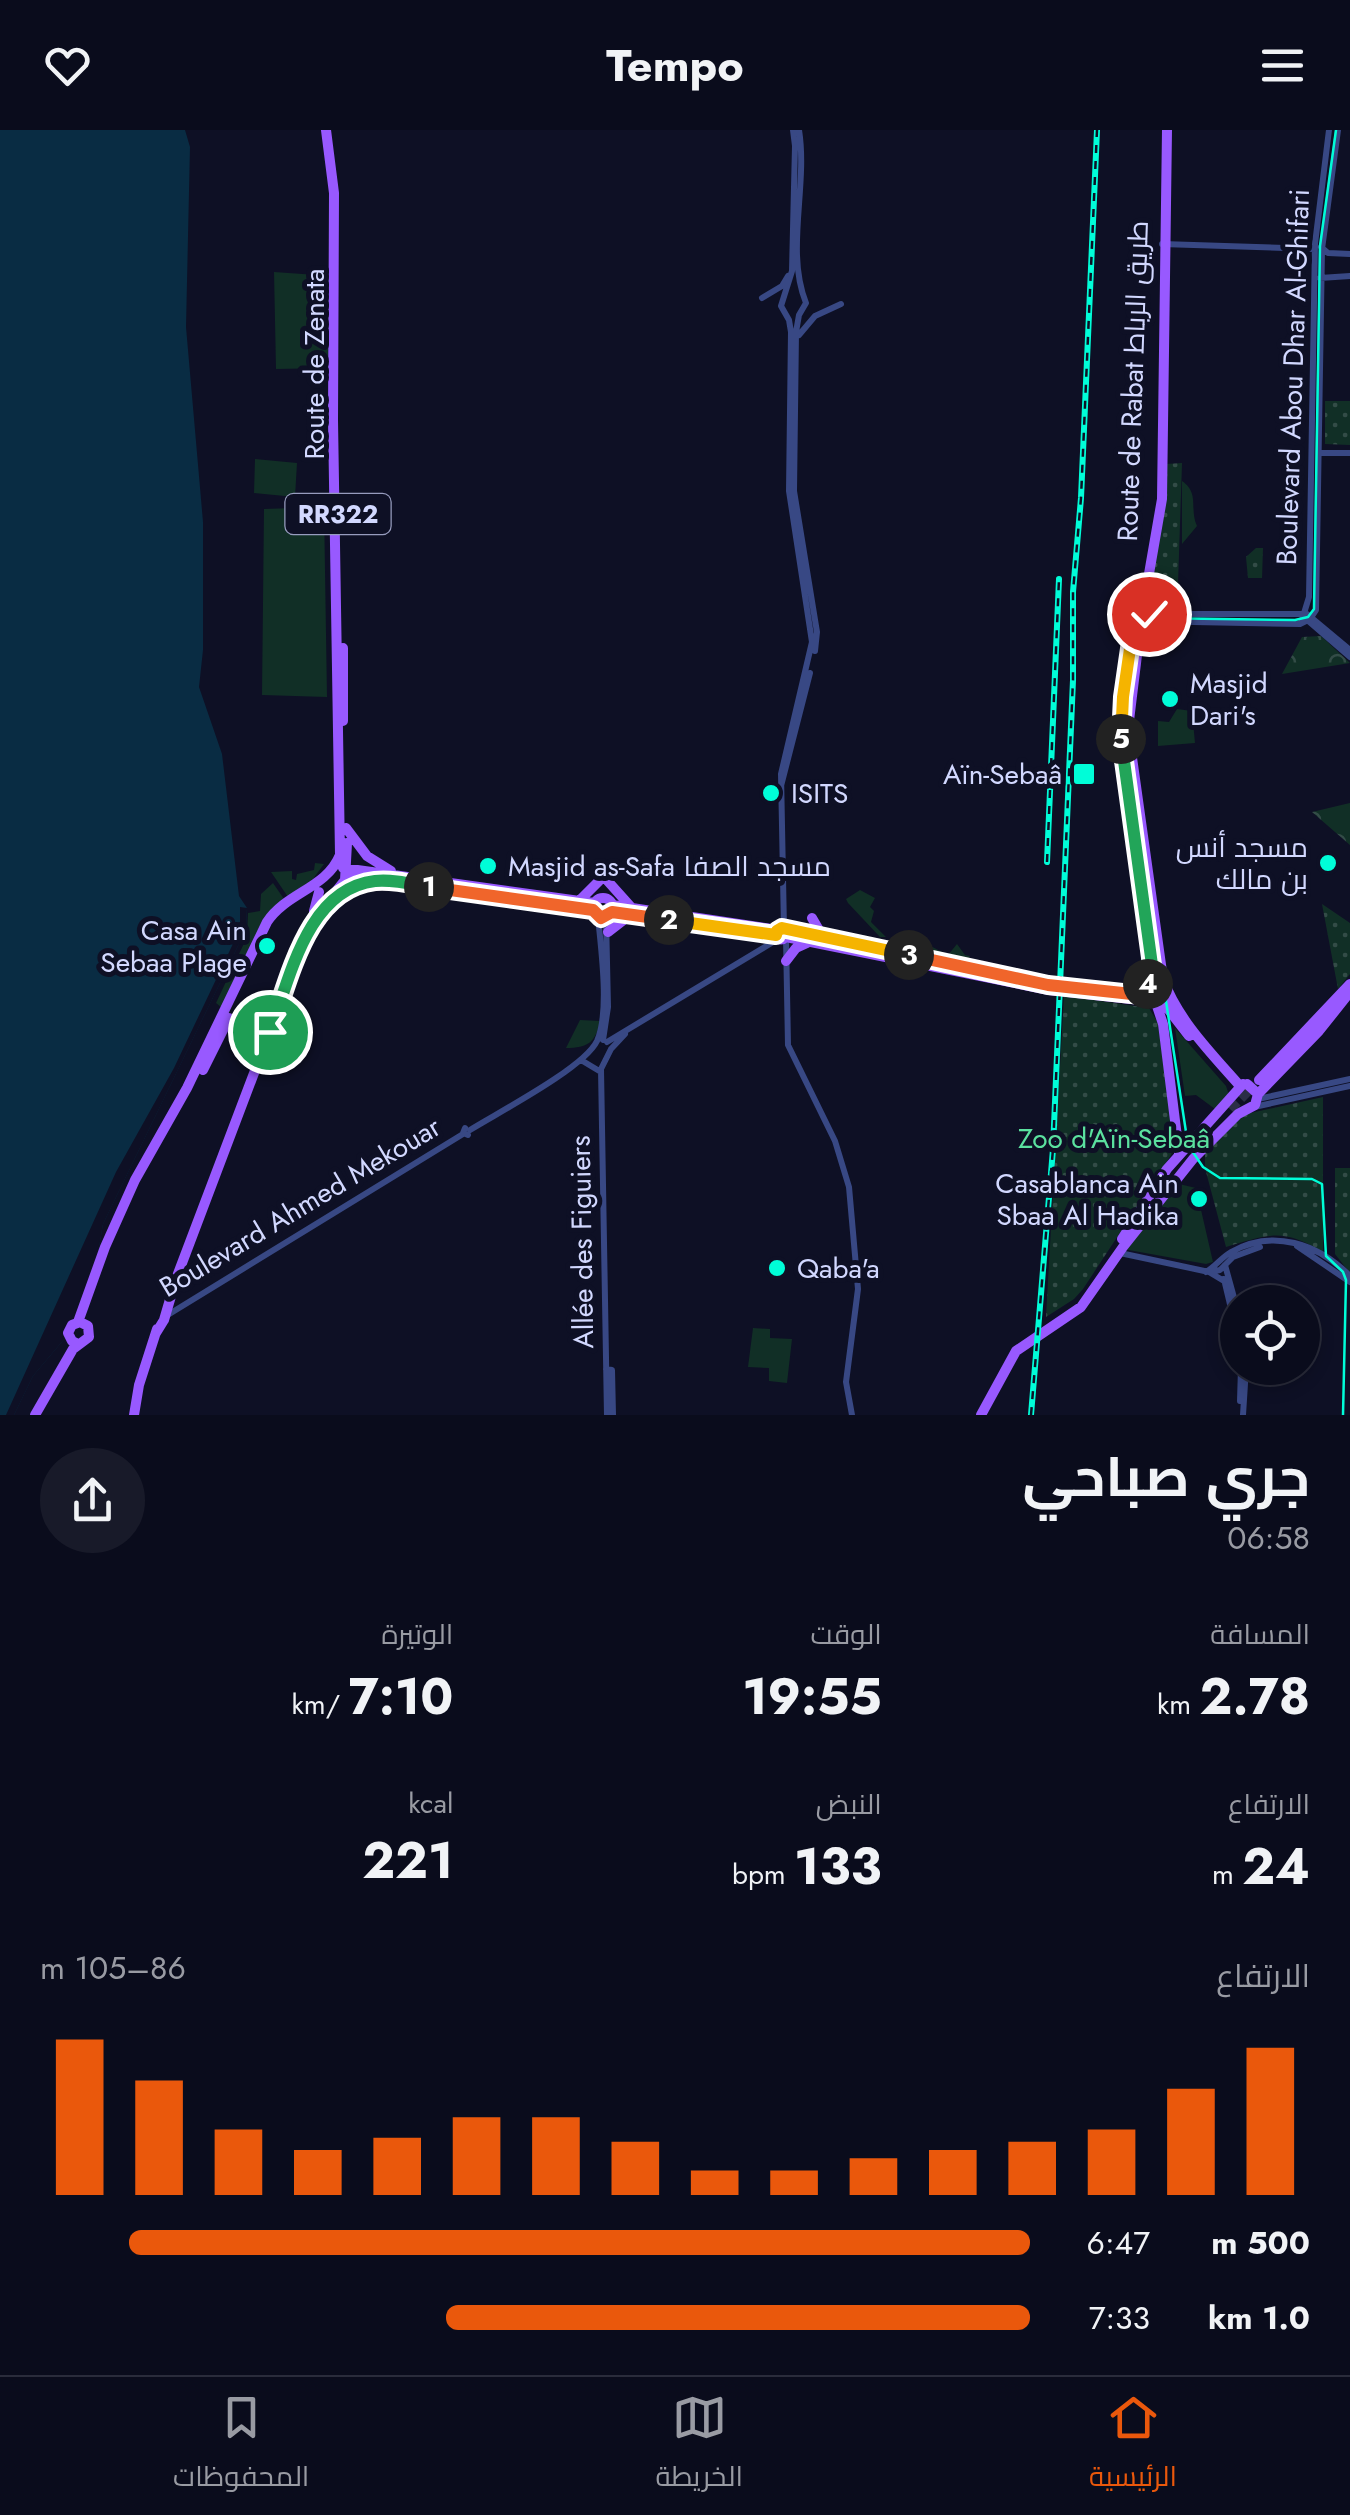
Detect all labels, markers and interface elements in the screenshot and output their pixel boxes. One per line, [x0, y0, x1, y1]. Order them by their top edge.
text: Tempo [606, 33, 744, 98]
icon: heart [40, 38, 95, 93]
icon: menu [1255, 38, 1310, 93]
street label: Boulevard Abou Dhar Al-Ghifari [1266, 188, 1320, 566]
street label: Route de Rabat طريق الرباط [1107, 220, 1159, 542]
street label: Route de Zenata [294, 268, 335, 460]
road number: RR322 [286, 494, 390, 534]
pin [1107, 572, 1192, 657]
icon: check [1122, 587, 1177, 642]
place label: Masjid Dari's [1190, 663, 1268, 736]
marker: Masjid Dari's [1159, 688, 1181, 710]
pin: 5 [1096, 714, 1146, 764]
text: 5 [1112, 718, 1130, 759]
place label: Aïn-Sebaâ [943, 754, 1062, 795]
marker: Aïn-Sebaâ [1071, 761, 1097, 787]
place label: ISITS [791, 773, 848, 814]
marker: ISITS [760, 782, 782, 804]
place label: مسجد أنس بن مالك [1176, 827, 1308, 900]
place label: Masjid as-Safa مسجد الصفا [508, 846, 831, 887]
marker: مسجد أنس بن مالك [1317, 852, 1339, 874]
marker: Masjid as-Safa مسجد الصفا [477, 855, 499, 877]
pin: 1 [404, 862, 454, 912]
text: 1 [422, 866, 436, 907]
pin: 2 [644, 895, 694, 945]
text: 2 [660, 899, 678, 940]
place label: Casa Ain Sebaa Plage [100, 910, 247, 983]
pin: 3 [884, 930, 934, 980]
text: 3 [900, 934, 918, 975]
marker: Casa Ain Sebaa Plage [256, 935, 278, 957]
pin: 4 [1123, 959, 1173, 1009]
text: 4 [1138, 963, 1158, 1004]
pin [228, 990, 313, 1075]
icon: arrive [243, 1005, 298, 1060]
street label: Boulevard Ahmed Mekouar [152, 1106, 449, 1307]
park label: Zoo d'Aïn-Sebaâ [1018, 1118, 1210, 1159]
street label: Allée des Figuiers [560, 1135, 604, 1349]
place label: Casablanca Ain Sbaa Al Hadika [995, 1163, 1179, 1236]
marker: Casablanca Ain Sbaa Al Hadika [1188, 1188, 1210, 1210]
place label: Qaba'a [797, 1248, 880, 1289]
marker: Qaba'a [766, 1257, 788, 1279]
map controls [1220, 1285, 1320, 1385]
button: locate [1220, 1285, 1320, 1385]
text: جري صباحي [1022, 1437, 1310, 1517]
button: share [40, 1448, 145, 1553]
text: 06:58 [1227, 1515, 1310, 1561]
text: الوتيرة [381, 1614, 453, 1655]
text: الوقت [810, 1614, 882, 1655]
text: المسافة [1210, 1614, 1310, 1655]
text: 7:10 [349, 1660, 453, 1733]
text: 19:55 [742, 1660, 882, 1733]
text: 2.78 [1200, 1660, 1310, 1733]
text: /km [292, 1684, 349, 1725]
text: km [1157, 1684, 1200, 1725]
text: kcal [408, 1783, 453, 1824]
text: النبض [816, 1784, 882, 1825]
text: الارتفاع [1228, 1784, 1310, 1825]
text: 221 [362, 1824, 453, 1897]
text: 133 [794, 1830, 882, 1903]
text: 24 [1242, 1830, 1310, 1903]
text: bpm [732, 1854, 794, 1895]
text: m [1212, 1854, 1242, 1895]
text: 86–105 m [40, 1945, 186, 1991]
text: الارتفاع [1216, 1953, 1310, 1999]
text: 6:47 [1087, 2220, 1150, 2266]
text: 500 m [1211, 2220, 1310, 2266]
text: 7:33 [1089, 2295, 1150, 2341]
text: 1.0 km [1208, 2295, 1310, 2341]
tab: المحفوظات [173, 2390, 309, 2502]
tab: الخريطة [656, 2390, 743, 2502]
tab: الرئيسية [1089, 2390, 1177, 2502]

